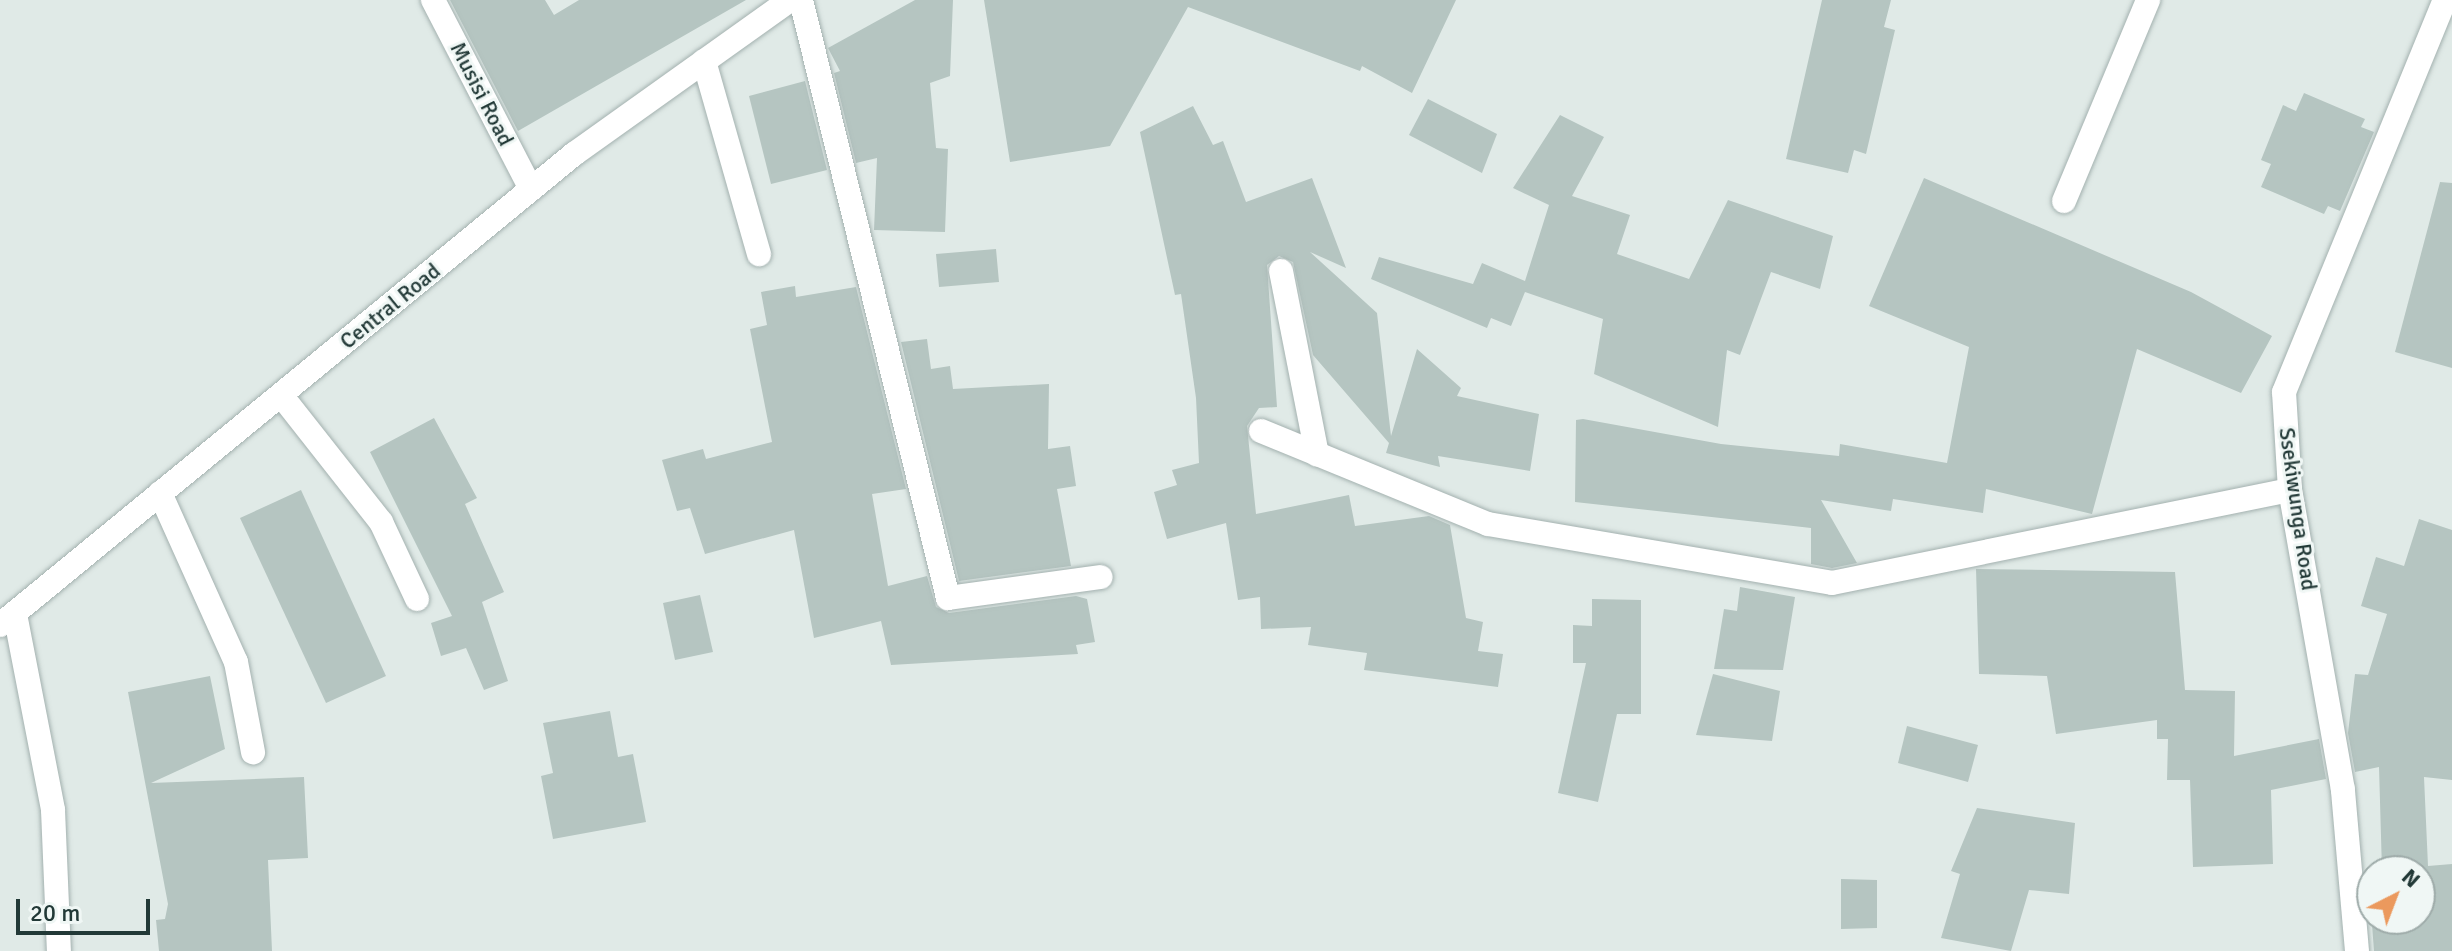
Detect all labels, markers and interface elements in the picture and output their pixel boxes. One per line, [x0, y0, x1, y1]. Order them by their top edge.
street label: Musisi Road [445, 38, 519, 150]
street label: Central Road [335, 258, 445, 354]
street label: Ssekiwunga Road [2274, 426, 2322, 592]
north arrow [2356, 855, 2436, 935]
text: N [2396, 863, 2426, 893]
scale bar [20, 883, 154, 933]
text: 20 m [30, 898, 80, 928]

